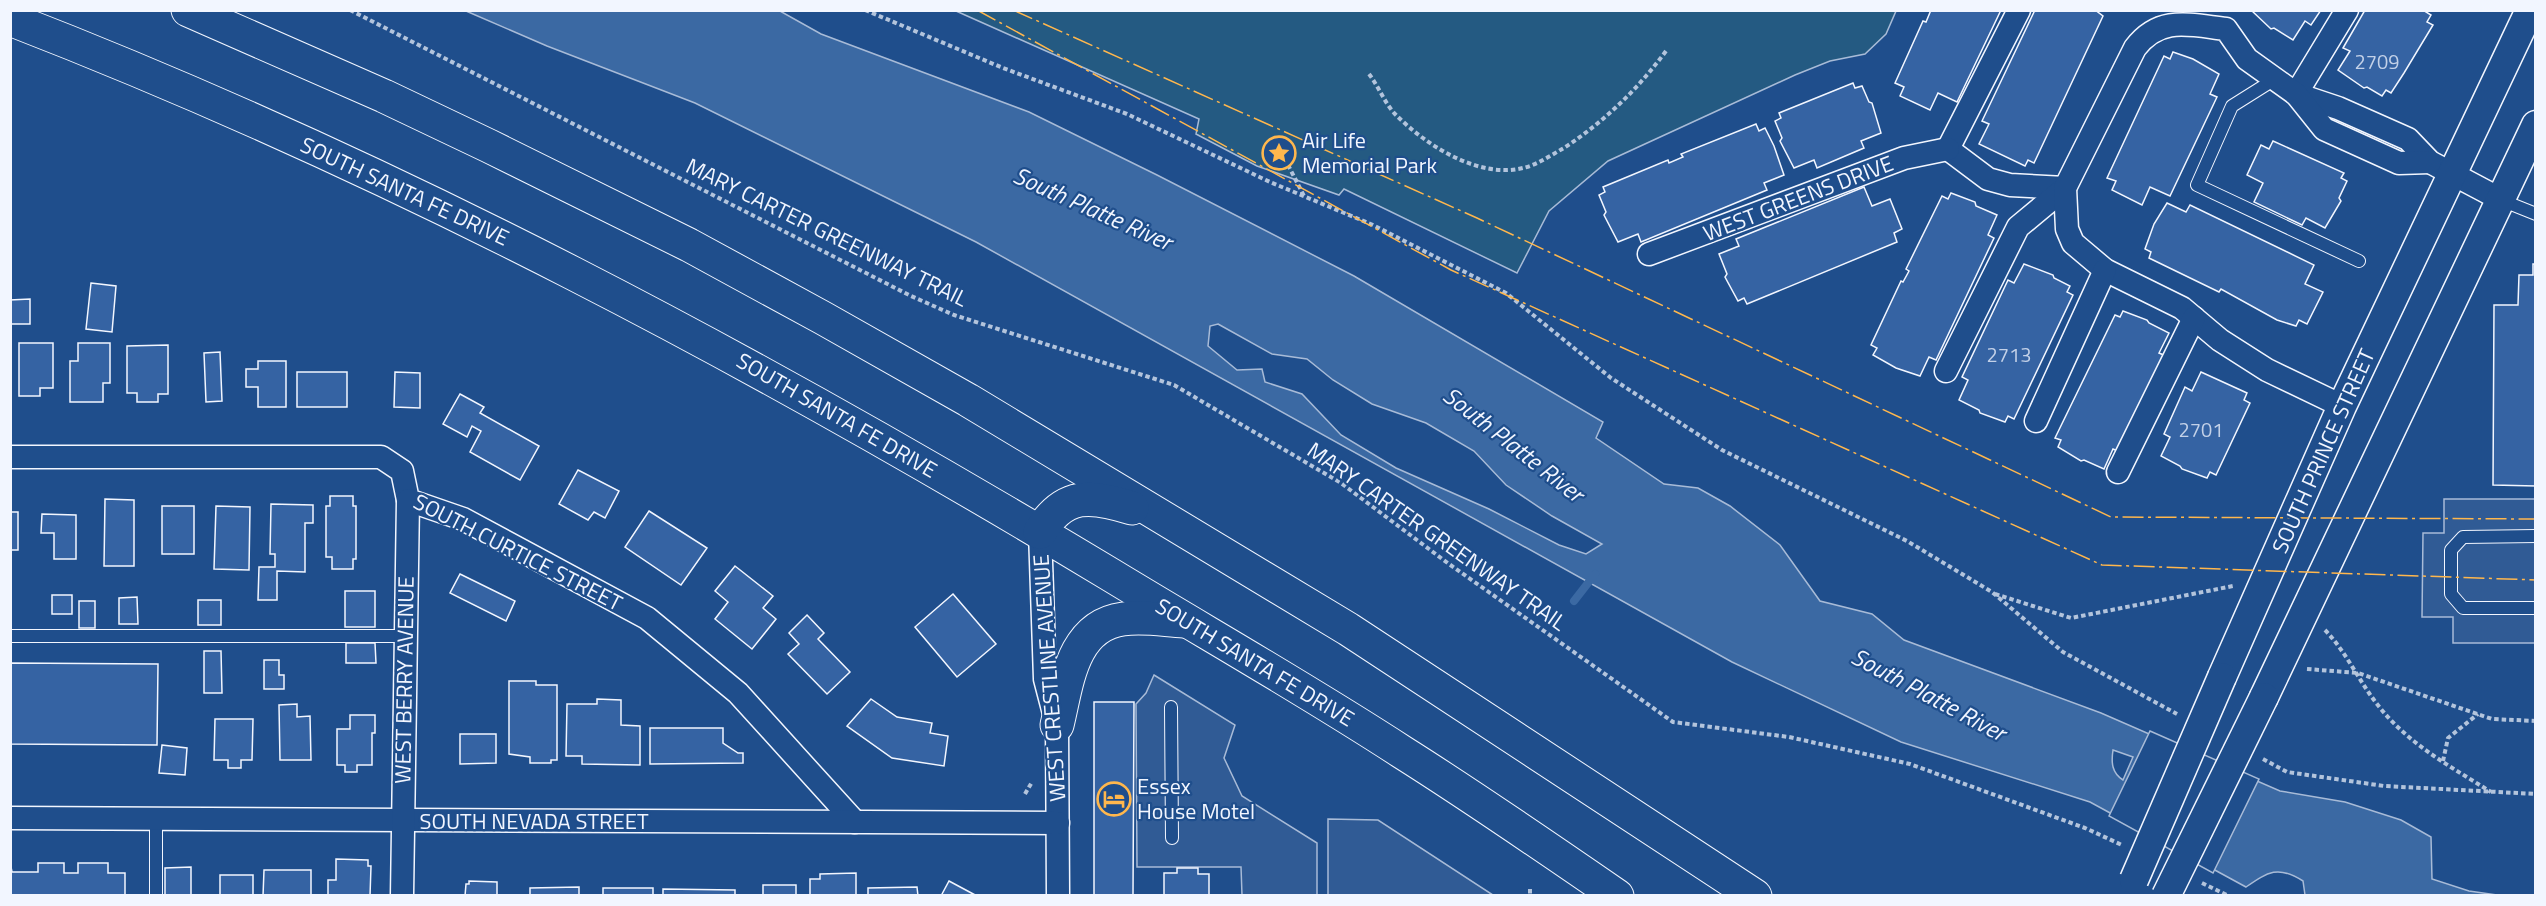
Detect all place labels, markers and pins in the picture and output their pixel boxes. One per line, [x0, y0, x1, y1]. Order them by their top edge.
place label: Air Life Memorial Park [1302, 123, 1437, 182]
place icon: Air Life Memorial Park [1261, 135, 1297, 171]
place label: Essex House Motel [1137, 769, 1255, 828]
hotel icon: Essex House Motel [1096, 781, 1132, 817]

